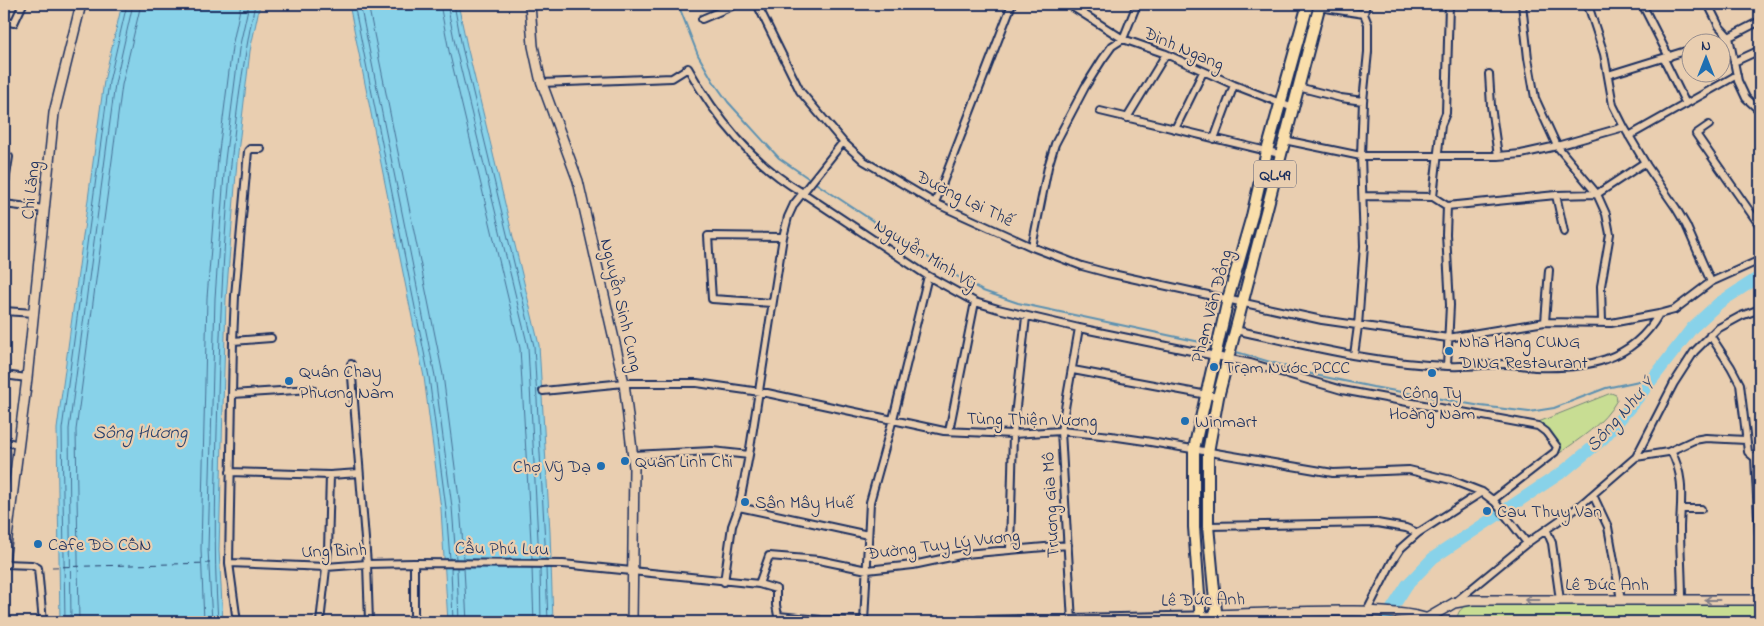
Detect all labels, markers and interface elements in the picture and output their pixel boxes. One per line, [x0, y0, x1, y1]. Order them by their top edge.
street label: Đình Ngang [1138, 21, 1228, 79]
north arrow [1682, 32, 1732, 82]
text: N [1701, 36, 1711, 57]
street label: Chi Lăng [16, 160, 49, 221]
road number: QL.49 [1254, 160, 1296, 188]
street label: Đường Lại Thế [910, 165, 1019, 236]
street label: Nguyễn Minh Vỹ [868, 214, 981, 299]
street label: Nguyễn Sinh Cung [591, 236, 648, 375]
street label: Phạm Văn Đồng [1185, 247, 1242, 366]
place label: Nha Hang CUNG DING Restaurant [1458, 330, 1588, 377]
marker: Nha Hang CUNG DING Restaurant [1443, 345, 1455, 357]
place label: Trạm Nước PCCC [1224, 356, 1350, 382]
place label: Quán Chay Phương Nam [299, 360, 394, 408]
marker: Trạm Nước PCCC [1208, 361, 1220, 373]
marker: Công Ty Hoàng Nam [1426, 367, 1438, 379]
water label: Sông Như Ý [1580, 370, 1664, 459]
marker: Quán Chay Phương Nam [283, 375, 295, 387]
place label: Công Ty Hoàng Nam [1389, 381, 1475, 429]
street label: Tùng Thiện Vương [966, 407, 1098, 436]
place label: Winmart [1195, 410, 1257, 436]
marker: Winmart [1179, 415, 1191, 427]
water label: Sông Hương [93, 420, 188, 448]
place label: Quán Linh Chi [635, 450, 733, 476]
street label: Trương Gia Mô [1036, 451, 1069, 559]
place label: Chợ Vỹ Dạ [513, 455, 591, 481]
marker: Quán Linh Chi [619, 455, 631, 467]
marker: Chợ Vỹ Dạ [595, 460, 607, 472]
place label: Sân Mây Huế [755, 491, 856, 517]
marker: Sân Mây Huế [739, 496, 751, 508]
place label: Cau Thuy Van [1497, 500, 1602, 526]
marker: Cau Thuy Van [1481, 505, 1493, 517]
street label: Đường Tuy Lý Vương [864, 524, 1022, 569]
place label: Cafe ĐÒ CỒN [48, 533, 151, 559]
street label: Cầu Phú Lưu [455, 536, 549, 564]
marker: Cafe ĐÒ CỒN [32, 538, 44, 550]
street label: Ưng Bình [301, 538, 367, 567]
street label: Lê Đức Anh [1565, 573, 1649, 599]
street label: Lê Đức Anh [1161, 587, 1245, 615]
one-way arrow [1524, 595, 1540, 605]
one-way arrow [1704, 595, 1720, 605]

